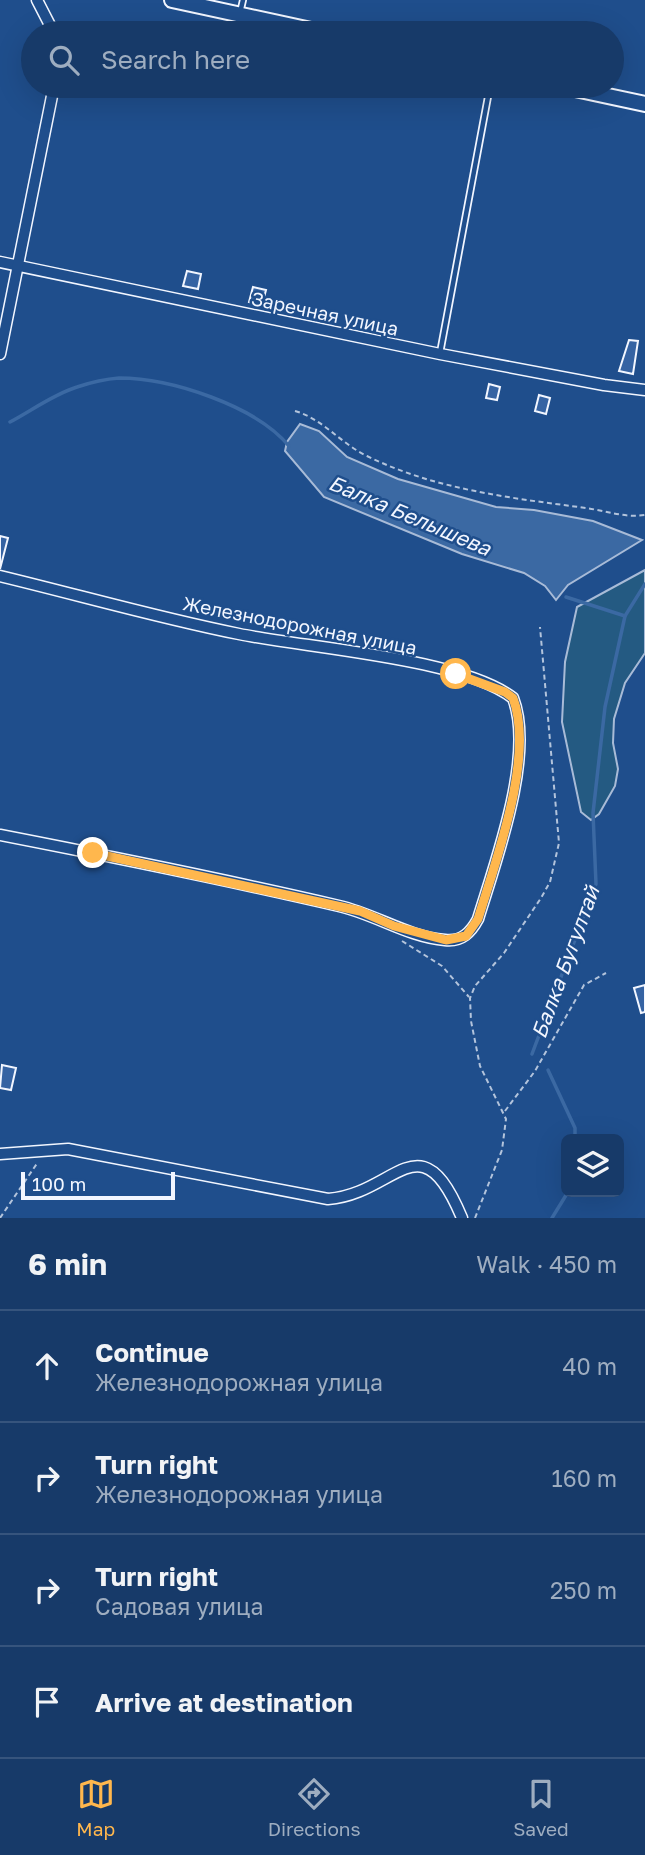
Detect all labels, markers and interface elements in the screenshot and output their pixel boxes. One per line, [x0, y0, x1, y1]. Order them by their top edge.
search box [21, 21, 624, 98]
icon: search [45, 41, 83, 79]
text: Search here [101, 44, 250, 75]
street label: Заречная улица [249, 286, 401, 340]
water label: Балка Белышева [325, 469, 496, 561]
street label: Железнодорожная улица [181, 591, 419, 659]
route start [440, 658, 471, 689]
route end [77, 837, 108, 868]
water label: Балка Бугултай [525, 881, 605, 1042]
map controls [561, 1134, 624, 1197]
button: layers [561, 1134, 624, 1197]
scale bar [21, 1169, 175, 1201]
text: 100 m [32, 1172, 86, 1195]
text: 6 min [28, 1246, 107, 1282]
text: Walk · 450 m [476, 1250, 617, 1278]
text: Continue [95, 1337, 209, 1368]
icon: ahead [28, 1347, 66, 1385]
text: 40 m [563, 1352, 617, 1380]
text: Железнодорожная улица [95, 1368, 383, 1396]
text: Turn right [95, 1449, 218, 1480]
icon: right [28, 1459, 66, 1497]
text: 160 m [552, 1464, 617, 1492]
text: Железнодорожная улица [95, 1480, 383, 1508]
text: Turn right [95, 1561, 218, 1592]
icon: right [28, 1571, 66, 1609]
text: 250 m [550, 1576, 617, 1604]
text: Садовая улица [95, 1592, 264, 1620]
icon: arrive [28, 1683, 66, 1721]
text: Arrive at destination [95, 1687, 353, 1718]
tab: Map [76, 1775, 115, 1840]
tab: Directions [268, 1775, 361, 1840]
tab: Saved [513, 1775, 569, 1840]

